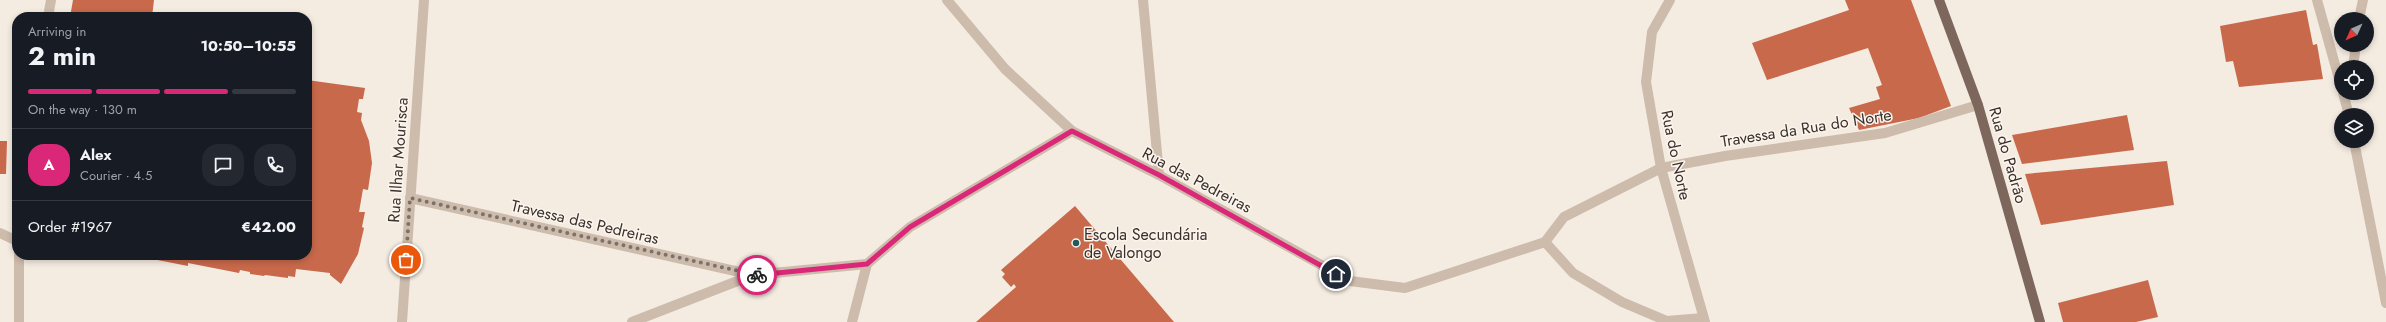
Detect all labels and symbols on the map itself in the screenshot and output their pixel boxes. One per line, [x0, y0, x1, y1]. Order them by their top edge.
north arrow [2334, 12, 2374, 52]
street label: Rua Ilhar Mourisca [382, 97, 414, 223]
street label: Travessa da Rua do Norte [1719, 103, 1893, 153]
street label: Rua do Padrão [1983, 104, 2033, 206]
street label: Rua do Norte [1655, 108, 1697, 202]
street label: Rua das Pedreiras [1138, 141, 1256, 219]
street label: Travessa das Pedreiras [509, 194, 661, 250]
place label: Escola Secundária de Valongo [1084, 223, 1208, 264]
marker: Escola Secundária de Valongo [1071, 238, 1081, 248]
pin [389, 243, 423, 277]
courier [737, 255, 777, 295]
pin [1319, 257, 1353, 291]

